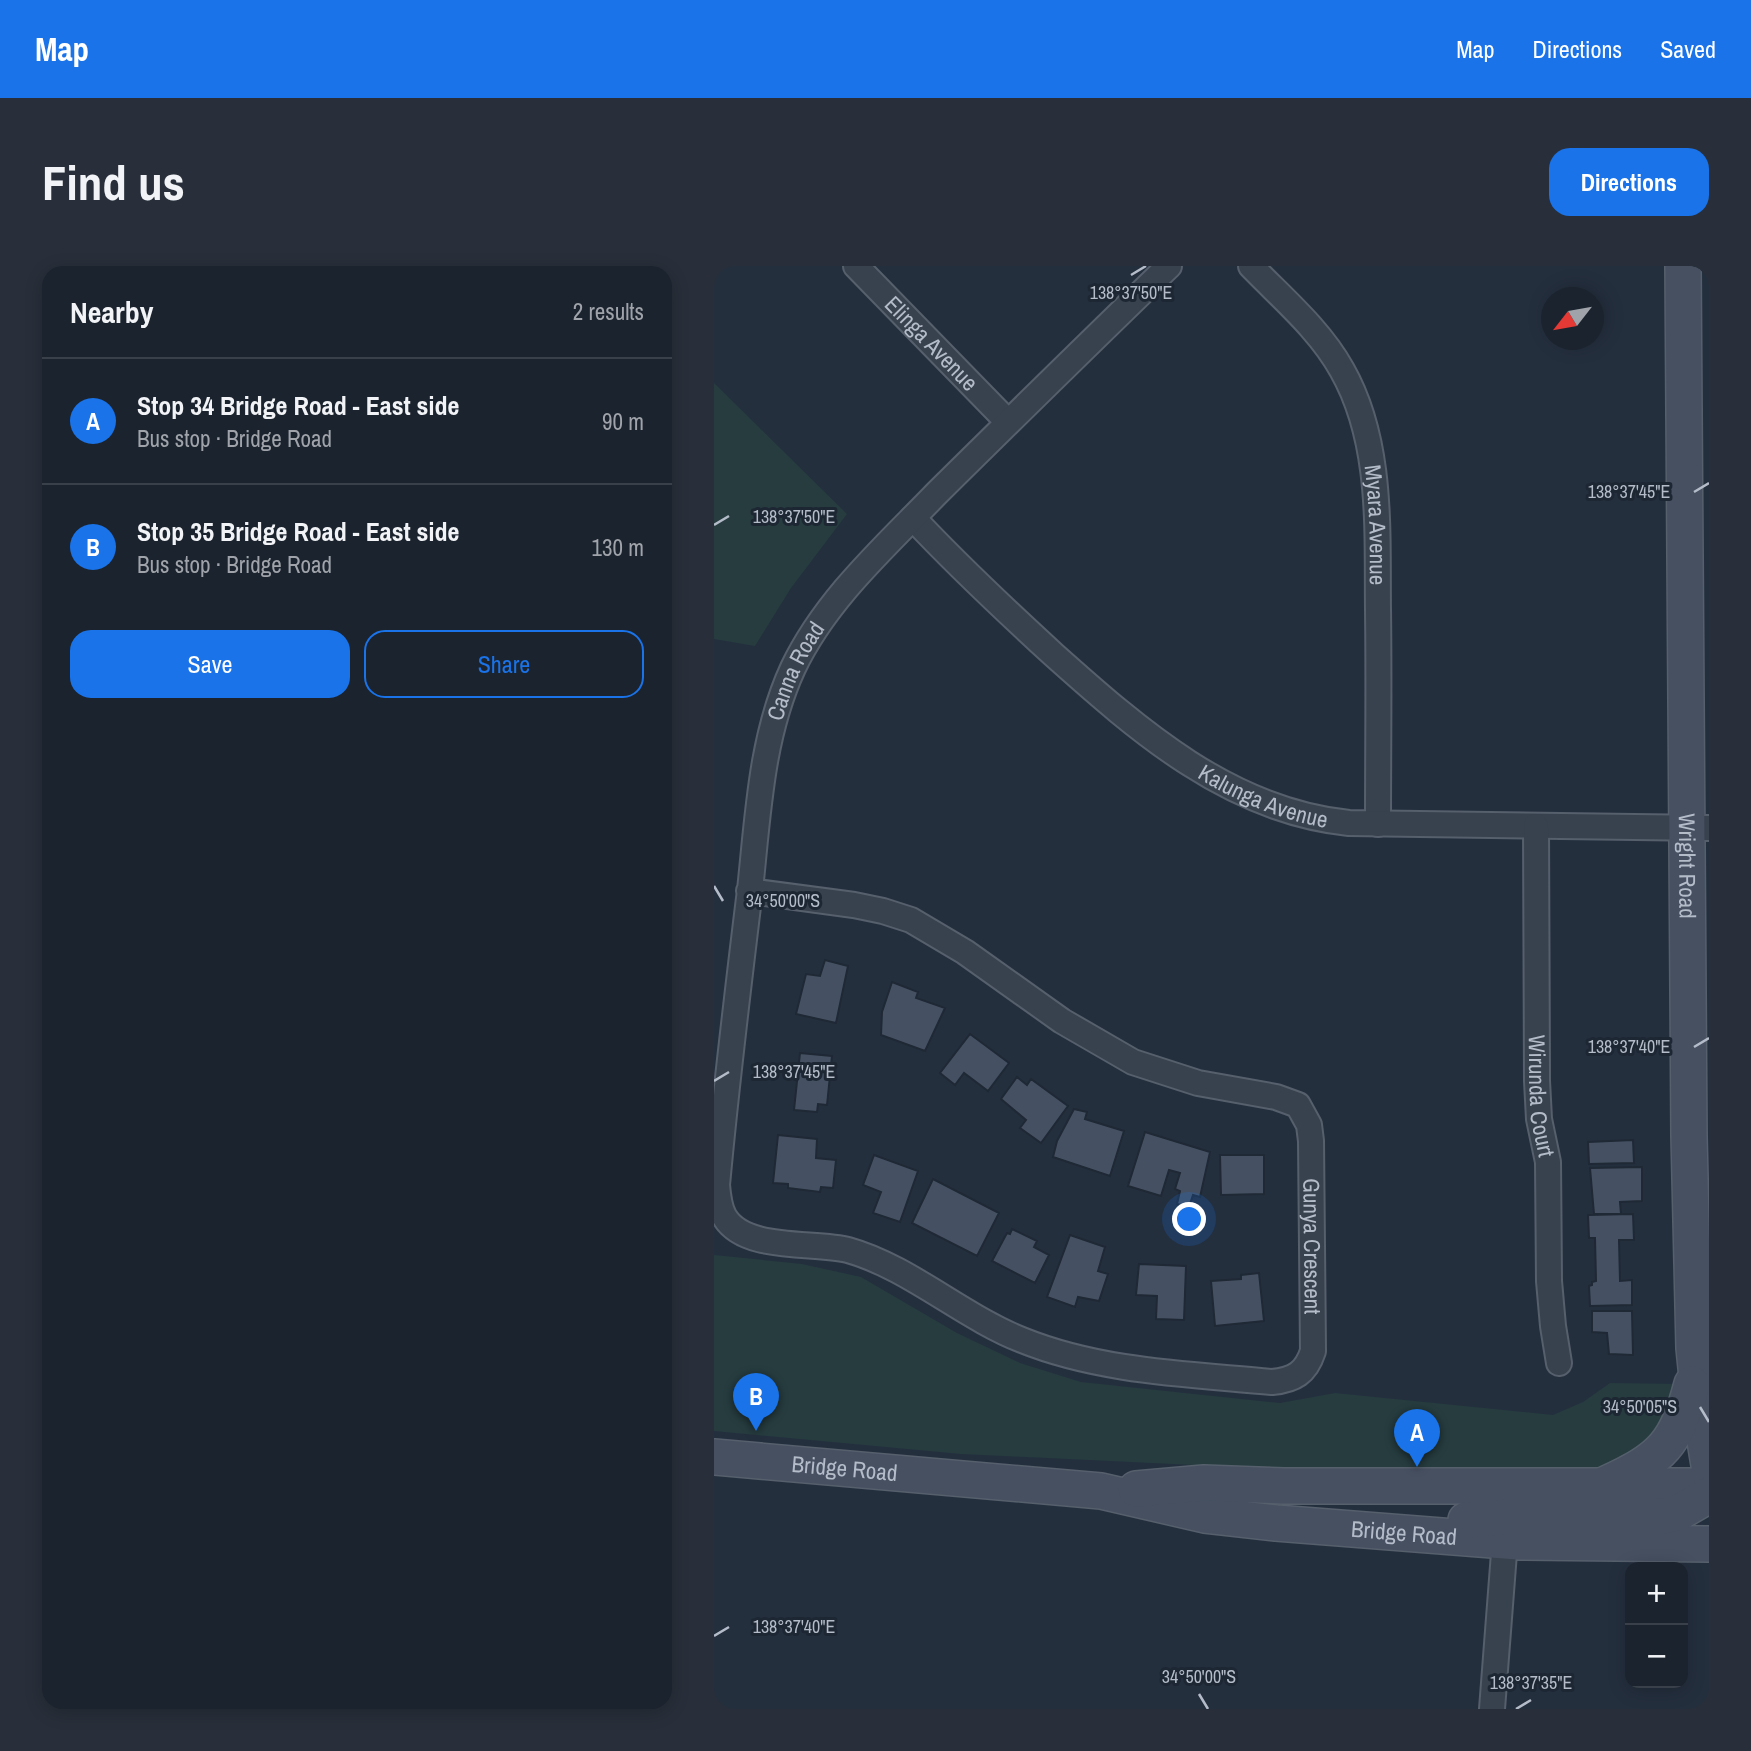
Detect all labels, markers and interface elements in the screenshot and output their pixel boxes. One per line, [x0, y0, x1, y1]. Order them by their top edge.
text: Map [35, 27, 89, 71]
text: Map [1456, 33, 1494, 65]
text: Directions [1532, 33, 1622, 65]
text: Saved [1660, 33, 1716, 65]
button: Directions [1549, 148, 1709, 216]
text: Find us [42, 149, 185, 215]
text: 138°37'50"E [1090, 280, 1172, 305]
north arrow [1541, 287, 1604, 350]
street label: Elinga Avenue [878, 289, 985, 397]
text: Nearby [70, 292, 153, 332]
text: 2 results [573, 296, 644, 327]
text: Stop 34 Bridge Road - East side [137, 388, 459, 423]
text: A [86, 406, 100, 437]
text: 90 m [602, 406, 644, 437]
text: Bus stop · Bridge Road [137, 423, 332, 454]
street label: Myara Avenue [1358, 463, 1394, 585]
text: 138°37'45"E [1588, 479, 1670, 504]
text: 138°37'50"E [753, 504, 835, 529]
text: Stop 35 Bridge Road - East side [137, 514, 459, 549]
text: B [86, 532, 100, 563]
text: 130 m [592, 532, 644, 563]
text: Bus stop · Bridge Road [137, 549, 332, 580]
street label: Canna Road [759, 615, 831, 724]
button: Save [70, 630, 350, 698]
button: Share [364, 630, 644, 698]
street label: Kalunga Avenue [1193, 757, 1331, 835]
street label: Wright Road [1672, 813, 1704, 919]
text: 34°50'00"S [746, 888, 820, 913]
text: 138°37'40"E [1588, 1034, 1670, 1059]
street label: Wirunda Court [1522, 1035, 1563, 1160]
text: 138°37'45"E [753, 1059, 835, 1084]
street label: Gunya Crescent [1296, 1178, 1329, 1315]
your location [1172, 1202, 1206, 1236]
pin: B [733, 1373, 779, 1431]
text: 34°50'05"S [1603, 1394, 1677, 1419]
pin: A [1394, 1409, 1440, 1467]
street label: Bridge Road [790, 1448, 899, 1488]
street label: Bridge Road [1350, 1513, 1458, 1552]
map controls [1625, 1562, 1688, 1688]
button: + [1625, 1562, 1688, 1625]
text: 138°37'40"E [753, 1614, 835, 1639]
button: − [1625, 1625, 1688, 1688]
text: 34°50'00"S [1162, 1664, 1236, 1689]
text: 138°37'35"E [1490, 1670, 1572, 1695]

